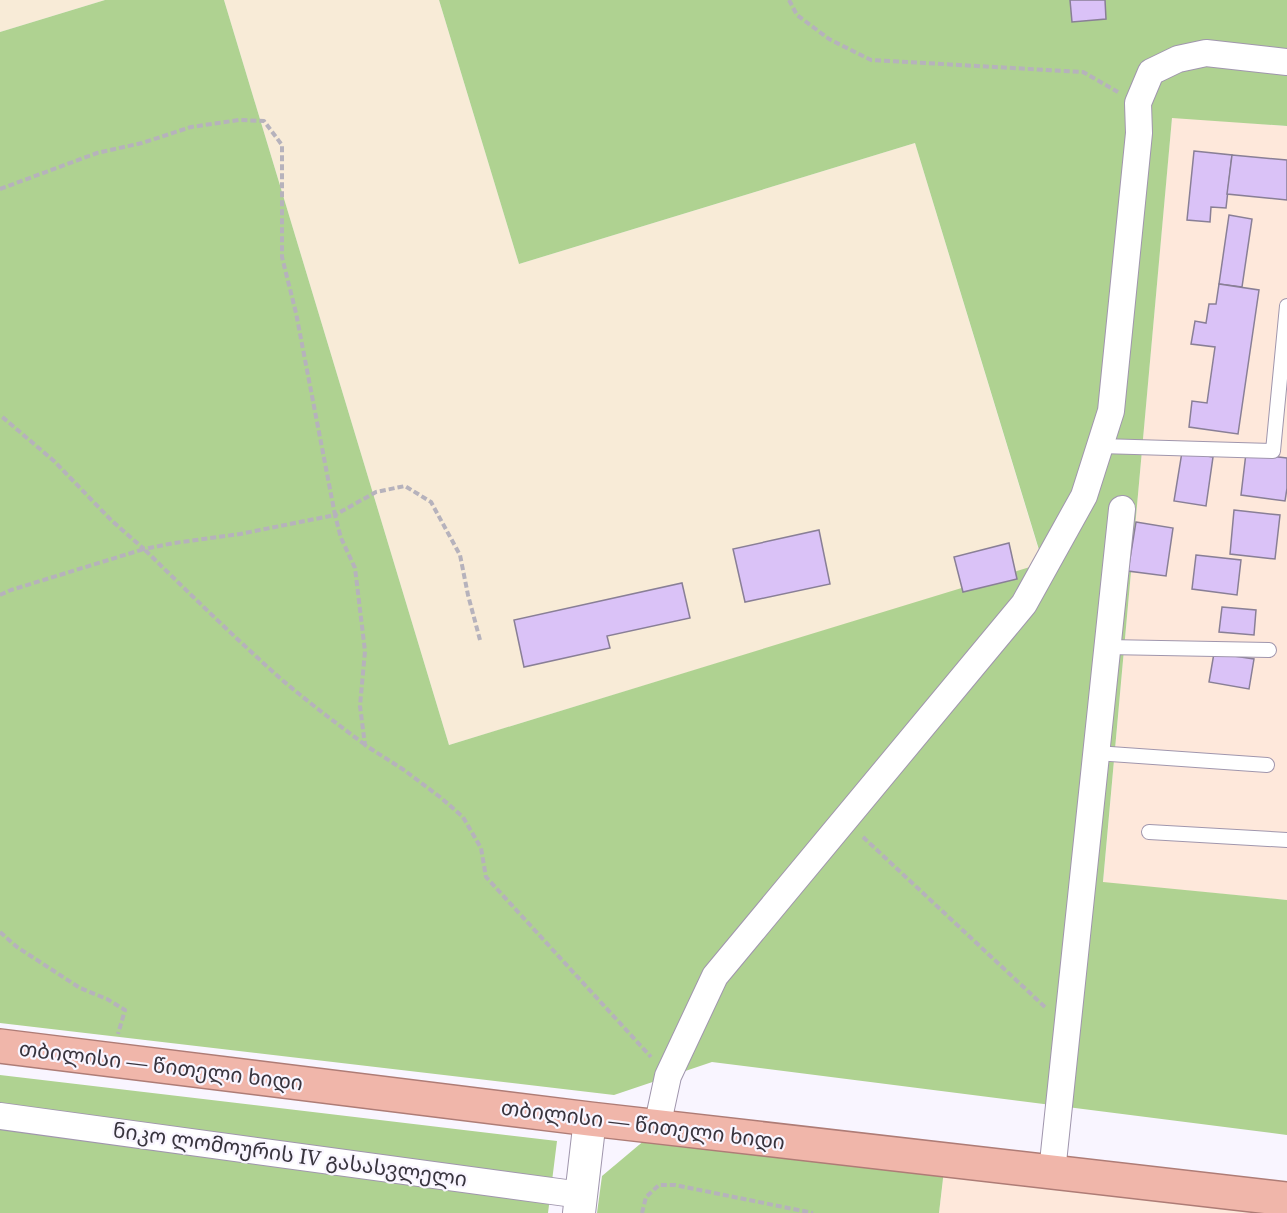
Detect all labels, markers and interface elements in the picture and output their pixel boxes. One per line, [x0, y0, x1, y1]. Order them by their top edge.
street label: თბილისი — წითელი ხიდი [17, 1034, 305, 1096]
street label: თბილისი — წითელი ხიდი [499, 1093, 787, 1155]
street label: ნიკო ლომოურის IV გასასვლელი [111, 1115, 469, 1193]

